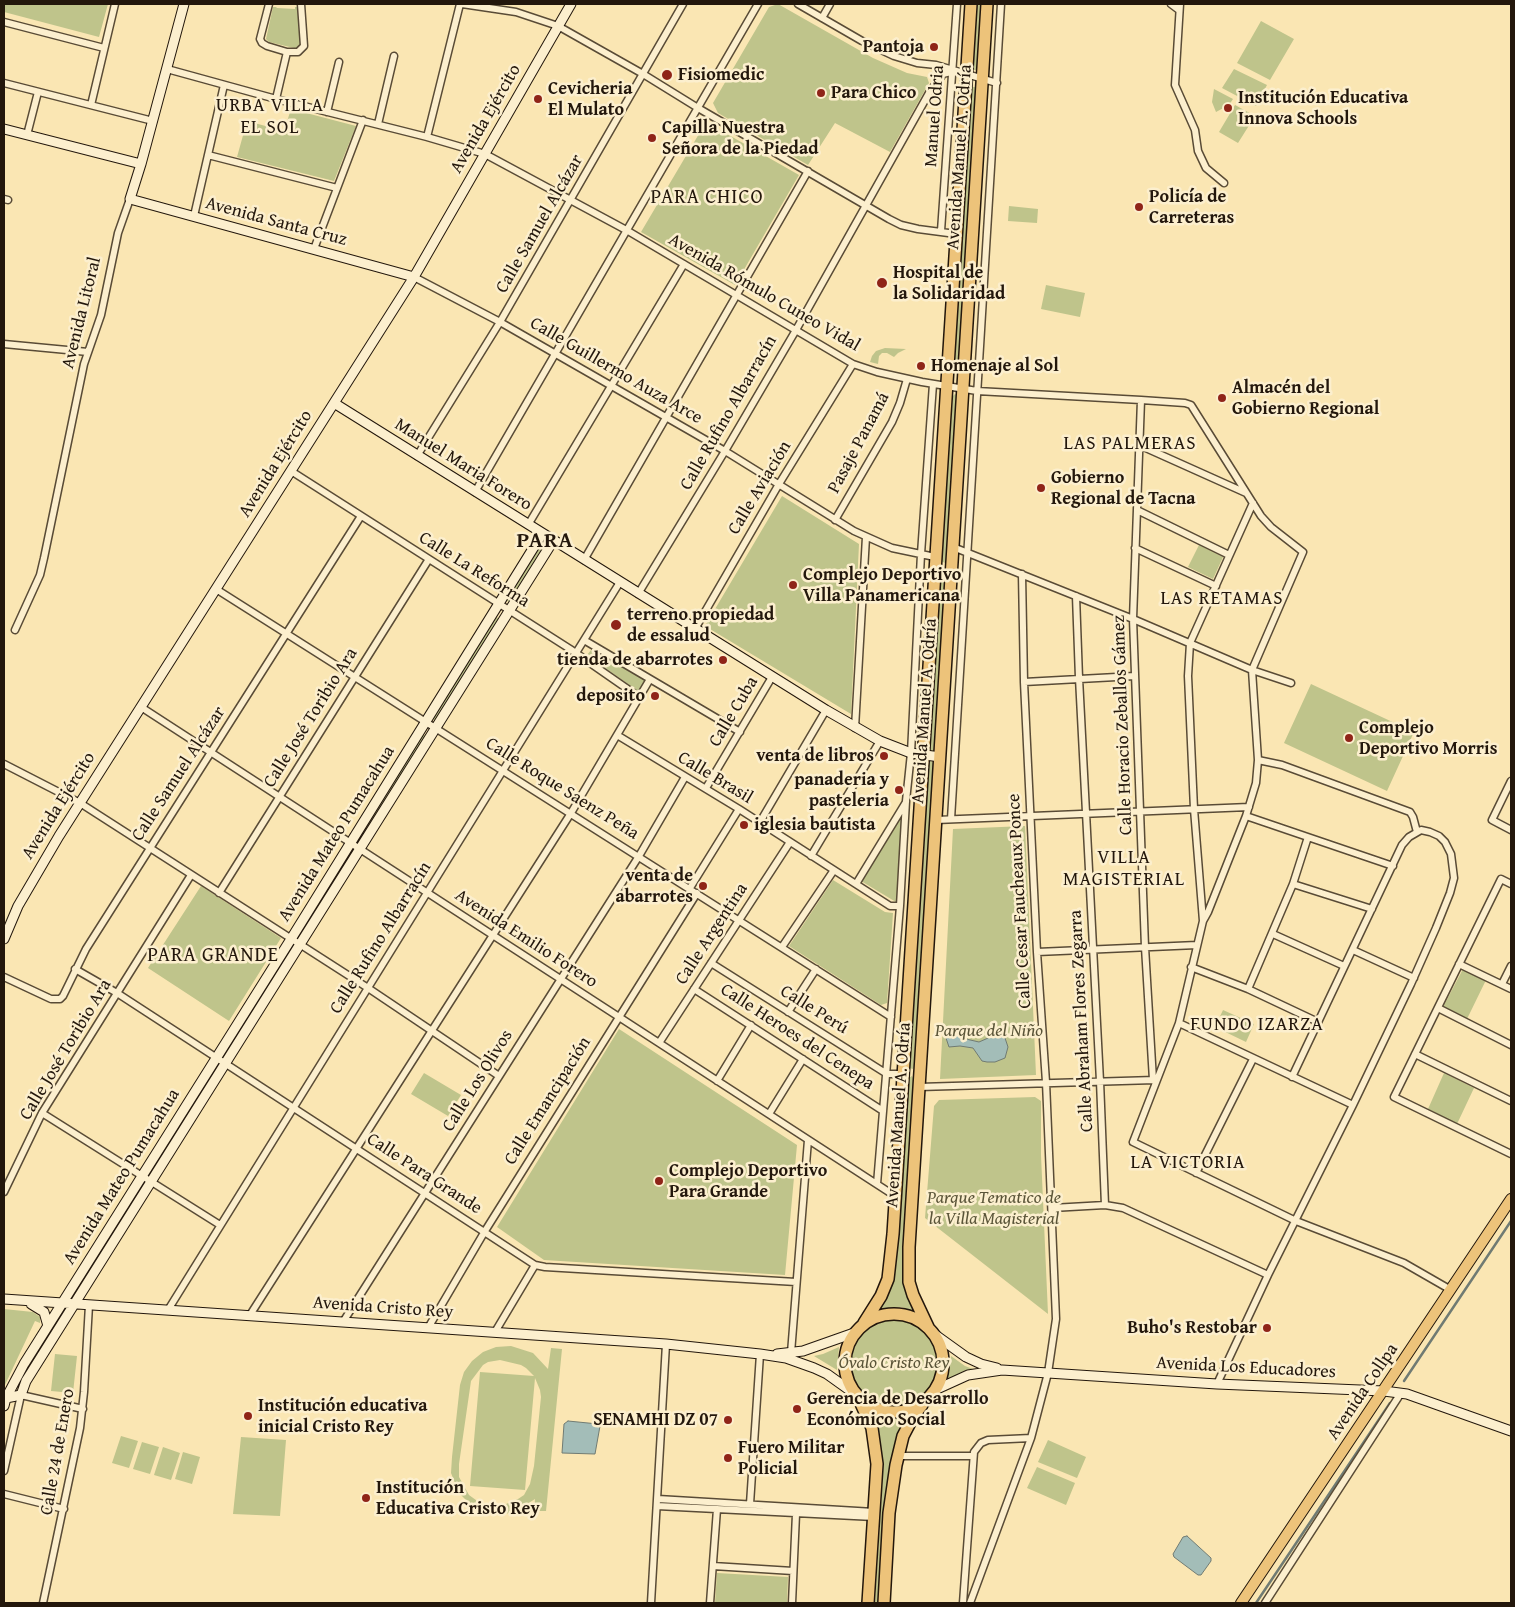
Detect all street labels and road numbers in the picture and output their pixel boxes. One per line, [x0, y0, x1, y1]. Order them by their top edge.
street label: Avenida Ejército [446, 61, 526, 177]
street label: Manuel Odria [921, 64, 949, 168]
street label: Avenida Manuel A. Odría [943, 64, 977, 250]
street label: Calle Samuel Alcázar [492, 151, 588, 297]
street label: Avenida Santa Cruz [203, 193, 349, 251]
street label: Avenida Rómulo Cuneo Vidal [664, 229, 864, 357]
street label: Avenida Litoral [58, 255, 106, 371]
street label: Calle Guillermo Auza Arce [526, 313, 706, 429]
street label: Calle Rufino Albarracín [676, 332, 782, 494]
street label: Pasaje Panamá [823, 389, 895, 497]
street label: Avenida Ejército [234, 406, 318, 522]
street label: Manuel Maria Forero [390, 414, 536, 516]
street label: Calle Aviación [724, 437, 796, 539]
street label: Calle La Reforma [415, 527, 533, 613]
street label: Calle Horacio Zeballos Gámez [1108, 615, 1138, 835]
street label: Avenida Manuel A. Odría [908, 618, 942, 804]
street label: Calle José Toribio Ara [259, 644, 363, 792]
street label: Calle Cuba [705, 673, 763, 751]
street label: Calle Samuel Alcázar [127, 703, 231, 845]
street label: Calle Roque Saenz Peña [481, 733, 643, 845]
street label: Avenida Mateo Pumacahua [274, 742, 400, 926]
street label: Calle Brasil [673, 747, 757, 809]
street label: Avenida Ejército [17, 748, 101, 864]
street label: Calle Cesar Faucheaux Ponce [1004, 793, 1036, 1009]
street label: Calle Rufino Albarracín [325, 858, 437, 1018]
street label: Calle Argentina [671, 879, 753, 989]
street label: Avenida Emilio Forero [451, 885, 601, 993]
street label: Calle Abraham Flores Zegarra [1065, 909, 1099, 1133]
street label: Calle José Toribio Ara [15, 976, 117, 1124]
street label: Calle Heroes del Cenepa [716, 979, 878, 1095]
street label: Calle Perú [776, 981, 852, 1039]
street label: Avenida Manuel A. Odría [882, 1022, 916, 1208]
street label: Calle Los Olivos [438, 1026, 518, 1136]
street label: Calle Emancipación [500, 1033, 596, 1169]
street label: Avenida Mateo Pumacahua [59, 1085, 185, 1269]
street label: Calle Para Grande [362, 1129, 486, 1219]
street label: Avenida Cristo Rey [312, 1292, 454, 1324]
street label: Avenida Collpa [1323, 1340, 1403, 1444]
street label: Avenida Los Educadores [1156, 1353, 1336, 1383]
street label: Calle 24 de Enero [36, 1387, 80, 1517]

